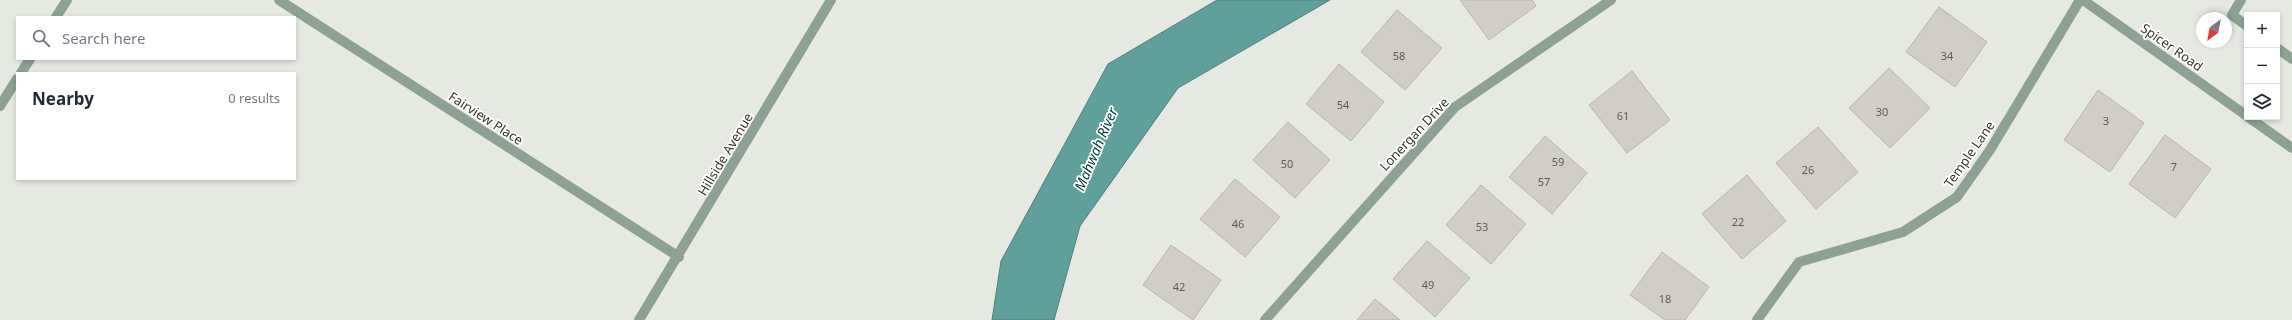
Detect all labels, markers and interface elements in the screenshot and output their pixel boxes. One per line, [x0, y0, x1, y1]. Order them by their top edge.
north arrow [2196, 12, 2232, 48]
map controls [2244, 12, 2280, 120]
button: + [2244, 12, 2280, 48]
search box [16, 16, 296, 60]
street label: Spicer Road [2137, 19, 2207, 75]
icon: search [30, 27, 52, 49]
text: Search here [62, 28, 145, 48]
house number: 58 [1393, 48, 1405, 63]
house number: 34 [1941, 48, 1954, 63]
button: − [2244, 48, 2280, 84]
button: layers [2244, 84, 2280, 120]
text: Nearby [32, 87, 94, 110]
street label: Fairview Place [445, 87, 527, 149]
text: 0 results [228, 89, 280, 107]
street label: Lonergan Drive [1375, 93, 1453, 175]
house number: 54 [1337, 97, 1350, 112]
water label: Mahwah River [1070, 104, 1122, 193]
house number: 30 [1876, 104, 1888, 119]
house number: 61 [1617, 108, 1629, 123]
street label: Hillside Avenue [693, 109, 757, 199]
house number: 3 [2103, 113, 2109, 128]
street label: Temple Lane [1939, 117, 1999, 191]
house number: 59 [1552, 154, 1564, 169]
house number: 50 [1281, 156, 1293, 171]
house number: 7 [2171, 159, 2177, 174]
house number: 26 [1802, 162, 1814, 177]
house number: 57 [1538, 174, 1550, 189]
house number: 22 [1732, 214, 1744, 229]
house number: 46 [1232, 216, 1244, 231]
house number: 53 [1476, 219, 1488, 234]
house number: 49 [1422, 277, 1434, 292]
house number: 42 [1173, 279, 1185, 294]
house number: 18 [1659, 291, 1671, 306]

